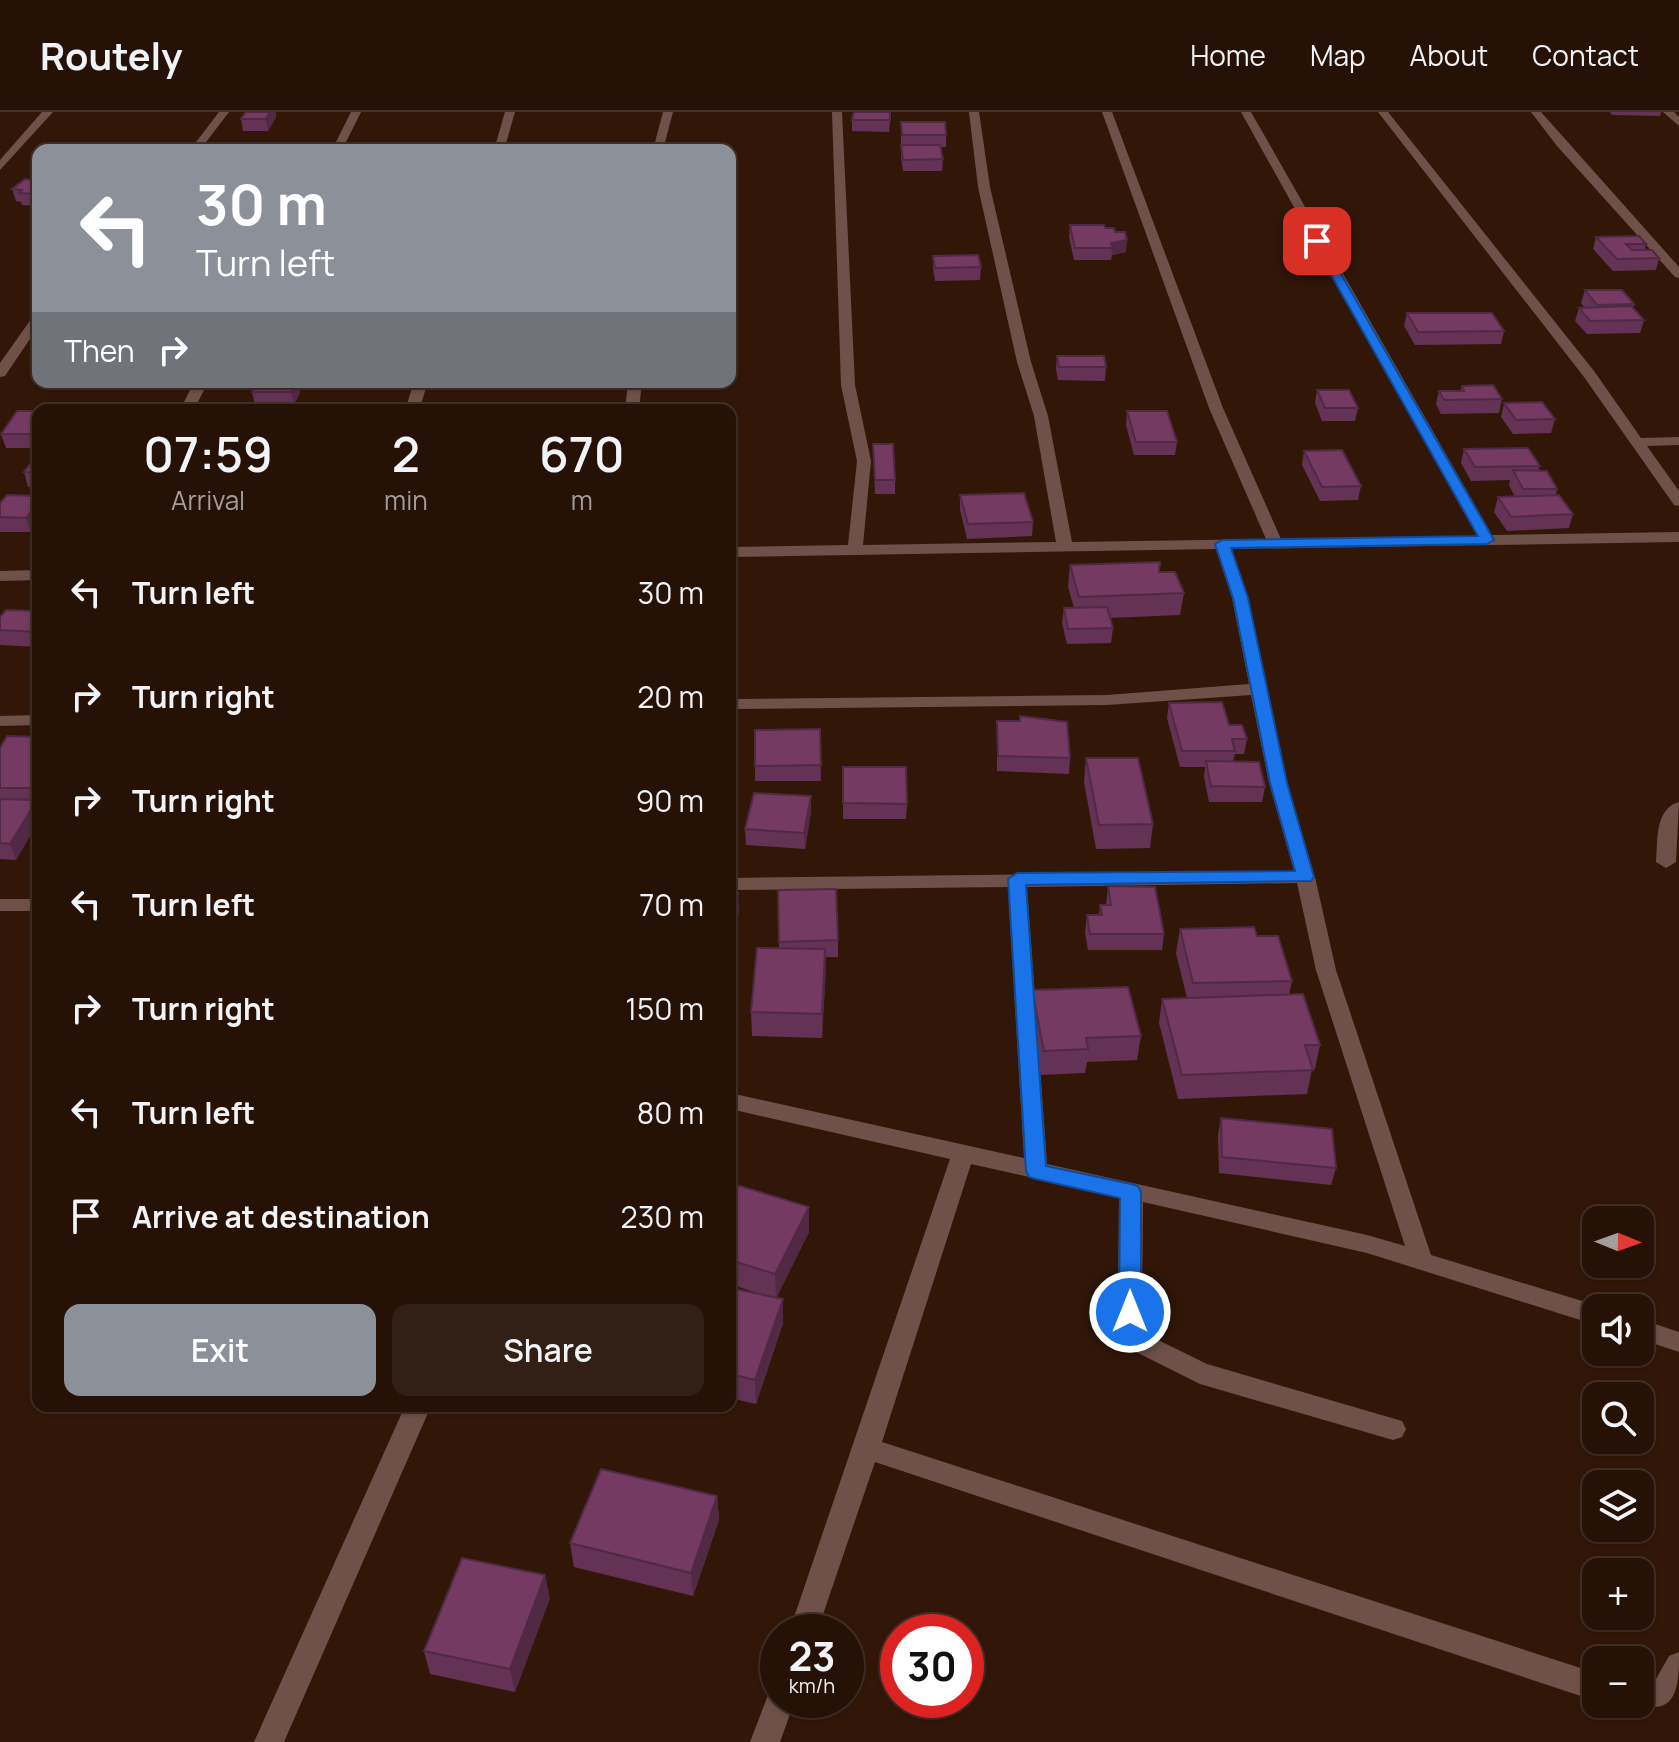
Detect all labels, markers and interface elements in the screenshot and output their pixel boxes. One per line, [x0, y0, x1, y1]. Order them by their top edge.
text: Routely [40, 29, 183, 81]
text: Home [1190, 36, 1266, 74]
text: Map [1310, 36, 1366, 74]
text: About [1410, 36, 1488, 74]
text: Contact [1532, 36, 1639, 74]
text: 30 m [196, 165, 327, 242]
icon: left [64, 176, 168, 280]
pin [1283, 207, 1351, 275]
icon: arrive [1295, 219, 1339, 263]
text: Turn left [196, 238, 335, 287]
icon: right [151, 328, 195, 372]
text: Then [64, 330, 135, 371]
text: 07:59 [143, 421, 273, 486]
text: 2 [392, 421, 420, 486]
text: 670 [539, 421, 625, 486]
text: Arrival [171, 482, 245, 518]
text: min [384, 482, 428, 518]
text: m [571, 482, 593, 518]
icon: left [64, 570, 108, 614]
text: Turn left [132, 572, 255, 613]
text: 30 m [638, 572, 704, 613]
icon: right [64, 674, 108, 718]
text: Turn right [132, 676, 275, 717]
text: 20 m [637, 676, 704, 717]
icon: right [64, 778, 108, 822]
text: Turn right [132, 780, 275, 821]
text: 90 m [636, 780, 704, 821]
icon: left [64, 882, 108, 926]
text: Turn left [132, 884, 255, 925]
text: 70 m [639, 884, 704, 925]
icon: right [64, 986, 108, 1030]
text: Turn right [132, 988, 275, 1029]
text: 150 m [625, 988, 704, 1029]
icon: left [64, 1090, 108, 1134]
text: Turn left [132, 1092, 255, 1133]
text: 80 m [637, 1092, 704, 1133]
icon: arrive [64, 1194, 108, 1238]
text: Arrive at destination [132, 1196, 430, 1237]
text: 230 m [621, 1196, 704, 1237]
north arrow [1582, 1206, 1654, 1278]
map controls [1582, 1206, 1654, 1718]
position arrow [1088, 1270, 1172, 1354]
button: sound [1582, 1294, 1654, 1366]
button: Exit [64, 1304, 376, 1396]
button: Share [392, 1304, 704, 1396]
button: search [1582, 1382, 1654, 1454]
button: layers [1582, 1470, 1654, 1542]
button: + [1582, 1558, 1654, 1630]
speed limit sign: 30 [880, 1614, 984, 1718]
text: 23 [788, 1628, 836, 1683]
button: − [1582, 1646, 1654, 1718]
text: km/h [789, 1672, 835, 1699]

